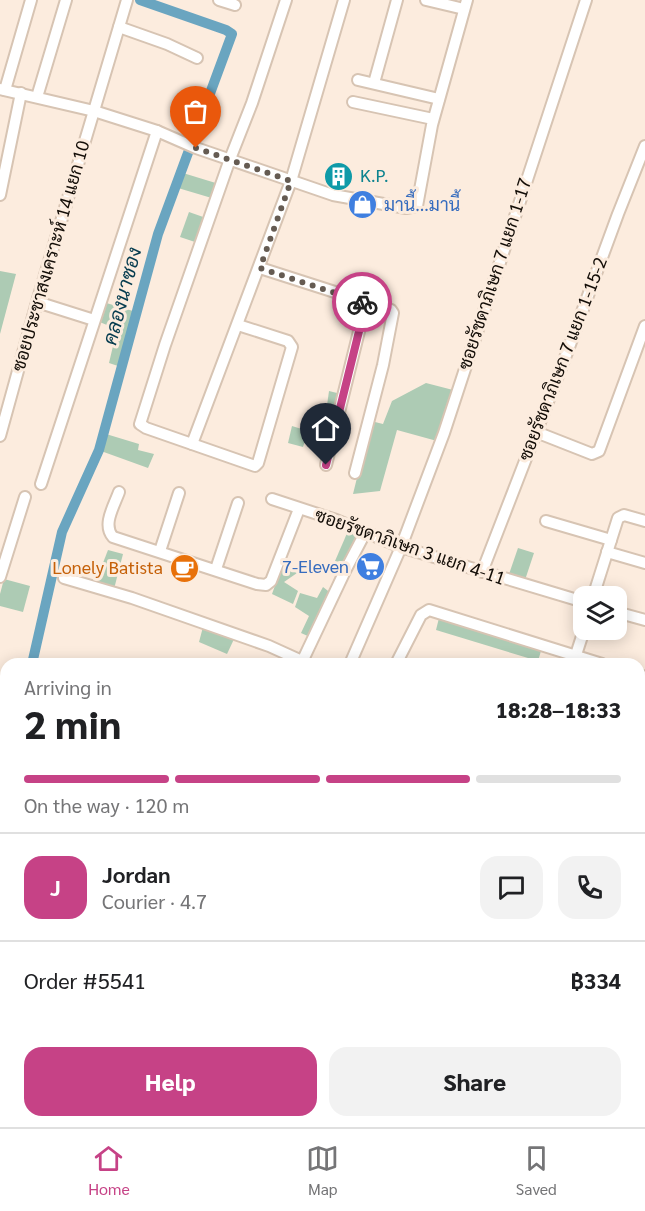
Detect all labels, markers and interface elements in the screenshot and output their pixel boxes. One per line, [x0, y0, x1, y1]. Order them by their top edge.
pin [170, 86, 221, 148]
icon: bag [179, 95, 212, 128]
street label: ซอยประชาสงเคราะห์ 14 แยก 10 [6, 137, 94, 374]
building icon: K.P. [323, 160, 355, 192]
place label: K.P. [360, 163, 388, 186]
street label: ซอยรัชดาภิเษก 7 แยก 1-17 [452, 175, 535, 372]
shop icon: มานี้...มานี้ [347, 189, 379, 221]
place label: มานี้...มานี้ [384, 189, 461, 215]
water label: คลองนาซอง [96, 244, 147, 347]
street label: ซอยรัชดาภิเษก 7 แยก 1-15-2 [512, 253, 611, 463]
courier [332, 272, 392, 332]
icon: bike [346, 286, 379, 319]
pin [300, 403, 351, 465]
icon: home [309, 412, 342, 445]
street label: ซอยรัชดาภิเษก 3 แยก 4-11 [312, 502, 509, 589]
supermarket icon: 7-Eleven [354, 551, 386, 583]
cafe icon: Lonely Batista [168, 552, 200, 584]
place label: 7-Eleven [282, 554, 349, 577]
place label: Lonely Batista [52, 555, 163, 578]
map controls [573, 586, 627, 640]
button: layers [573, 586, 627, 640]
text: Arriving in [24, 674, 112, 700]
text: 18:28–18:33 [495, 695, 621, 723]
text: 2 min [24, 697, 121, 748]
text: On the way · 120 m [24, 792, 189, 818]
button: chat [480, 856, 543, 919]
button: phone [558, 856, 621, 919]
text: Jordan [102, 860, 171, 888]
text: J [50, 873, 61, 901]
text: Courier · 4.7 [102, 888, 207, 914]
text: Order #5541 [24, 966, 146, 994]
text: ฿334 [570, 966, 621, 994]
button: Help [24, 1047, 317, 1116]
button: Share [329, 1047, 621, 1116]
tab: Home [88, 1142, 130, 1199]
tab: Map [306, 1142, 339, 1199]
tab: Saved [516, 1142, 557, 1199]

